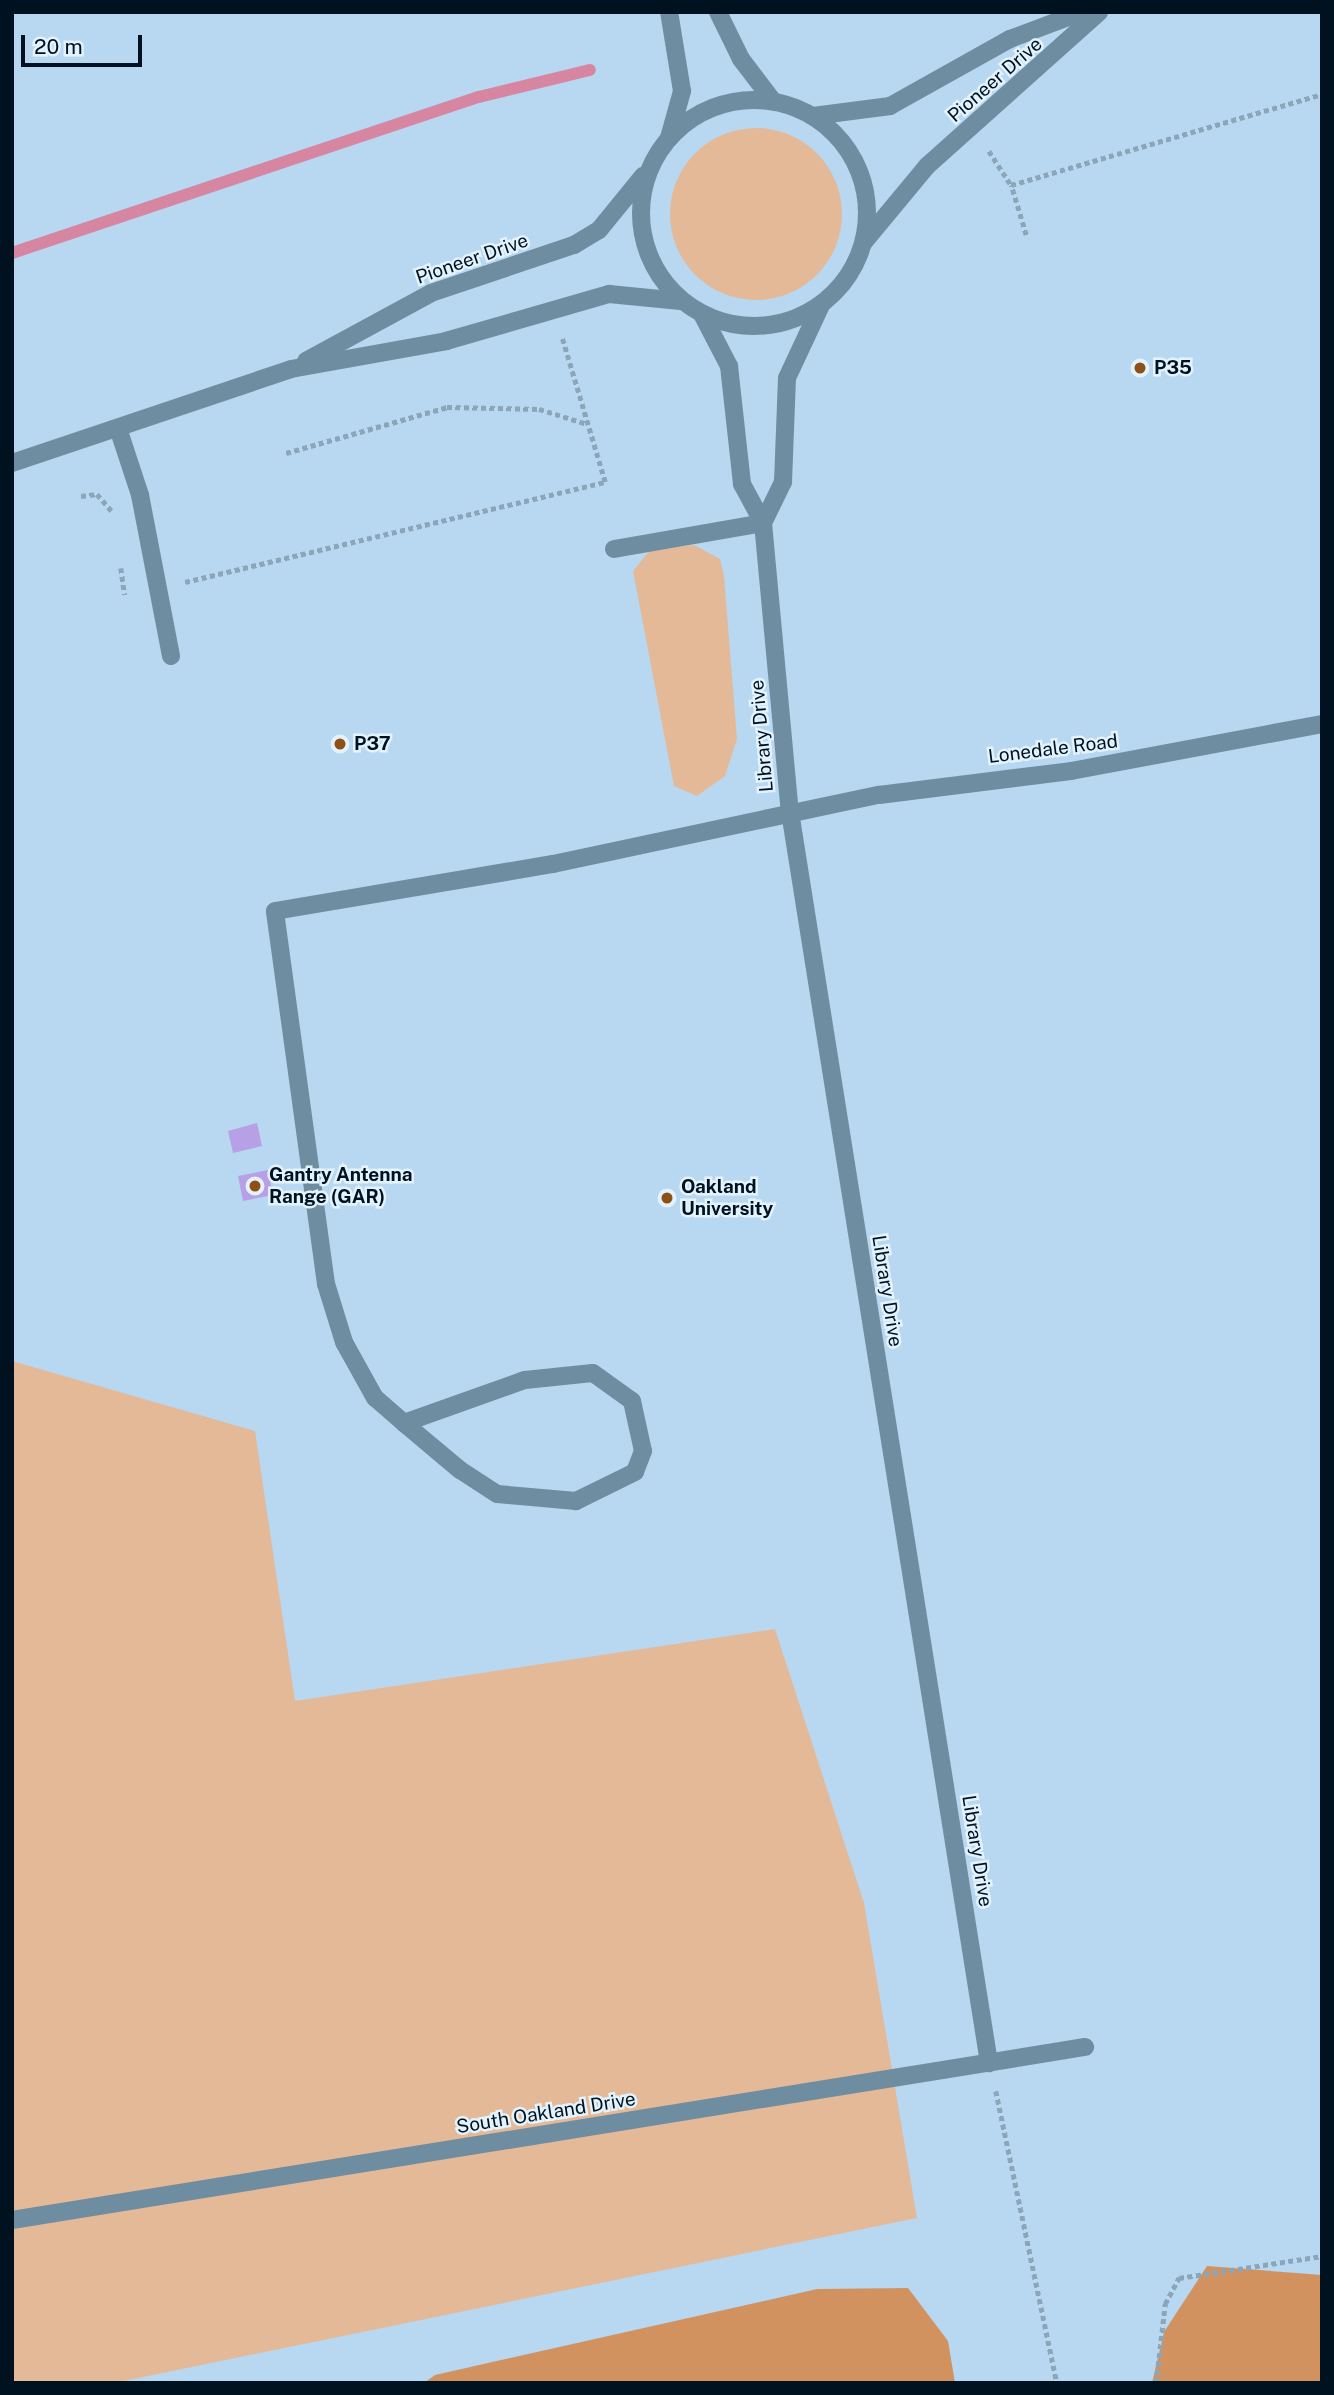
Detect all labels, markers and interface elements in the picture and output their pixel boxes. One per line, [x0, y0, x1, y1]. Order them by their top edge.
scale bar [24, 21, 145, 65]
street label: Pioneer Drive [943, 33, 1047, 127]
text: 20 m [34, 34, 83, 59]
street label: Pioneer Drive [413, 229, 531, 289]
place label: P35 [1154, 357, 1192, 379]
marker: P35 [1132, 360, 1148, 376]
street label: Library Drive [746, 679, 778, 793]
street label: Lonedale Road [987, 730, 1119, 768]
place label: P37 [354, 733, 391, 755]
marker: P37 [332, 736, 348, 752]
place label: Gantry Antenna Range (GAR) [269, 1164, 413, 1208]
place label: Oakland University [681, 1176, 773, 1220]
marker: Gantry Antenna Range (GAR) [247, 1178, 263, 1194]
marker: Oakland University [659, 1190, 675, 1206]
street label: Library Drive [867, 1234, 907, 1348]
street label: Library Drive [957, 1794, 997, 1908]
street label: South Oakland Drive [455, 2088, 637, 2138]

